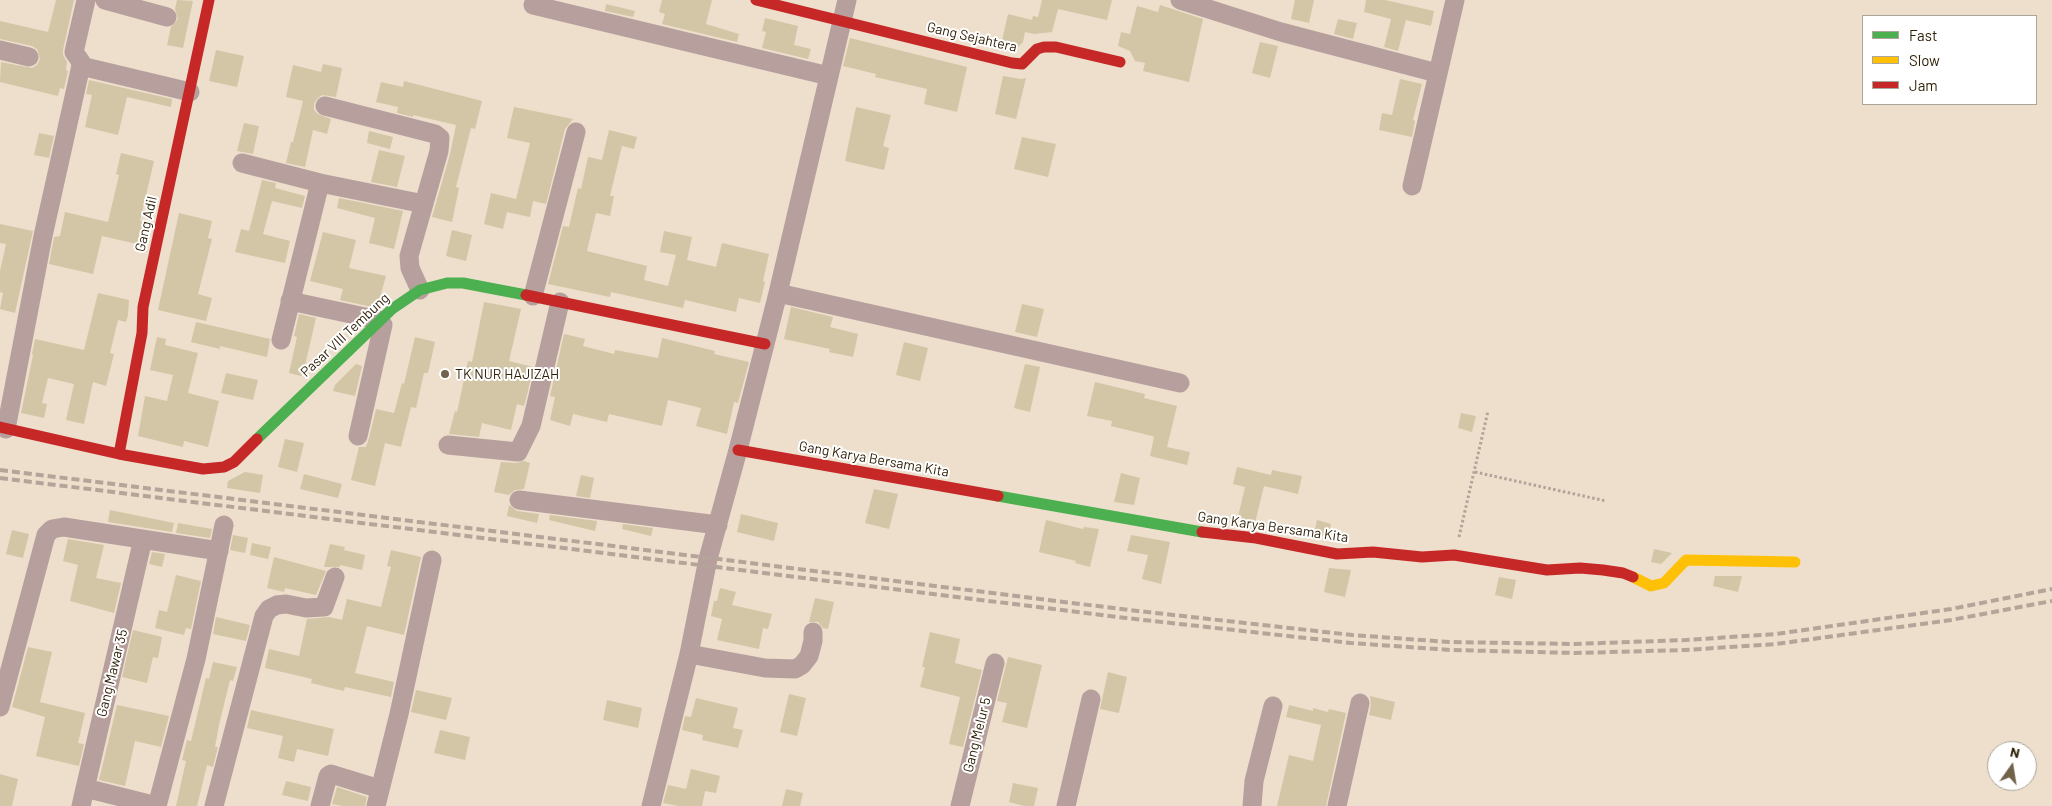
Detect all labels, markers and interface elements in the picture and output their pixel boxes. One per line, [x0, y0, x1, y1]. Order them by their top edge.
legend [1862, 15, 2037, 105]
street label: Gang Sejahtera [925, 18, 1019, 56]
text: Fast [1909, 26, 1937, 44]
text: Slow [1909, 51, 1940, 69]
text: Jam [1909, 76, 1938, 94]
street label: Gang Adil [131, 195, 161, 253]
street label: Pasar VIII Tembung [297, 290, 393, 380]
place label: TK NUR HAJIZAH [455, 366, 559, 382]
marker: TK NUR HAJIZAH [439, 368, 451, 380]
street label: Gang Karya Bersama Kita [798, 438, 950, 480]
street label: Gang Karya Bersama Kita [1197, 508, 1349, 546]
street label: Gang Mawar 35 [93, 627, 131, 719]
street label: Gang Melur 5 [960, 696, 994, 774]
north arrow [1987, 741, 2037, 791]
text: N [2009, 743, 2022, 761]

